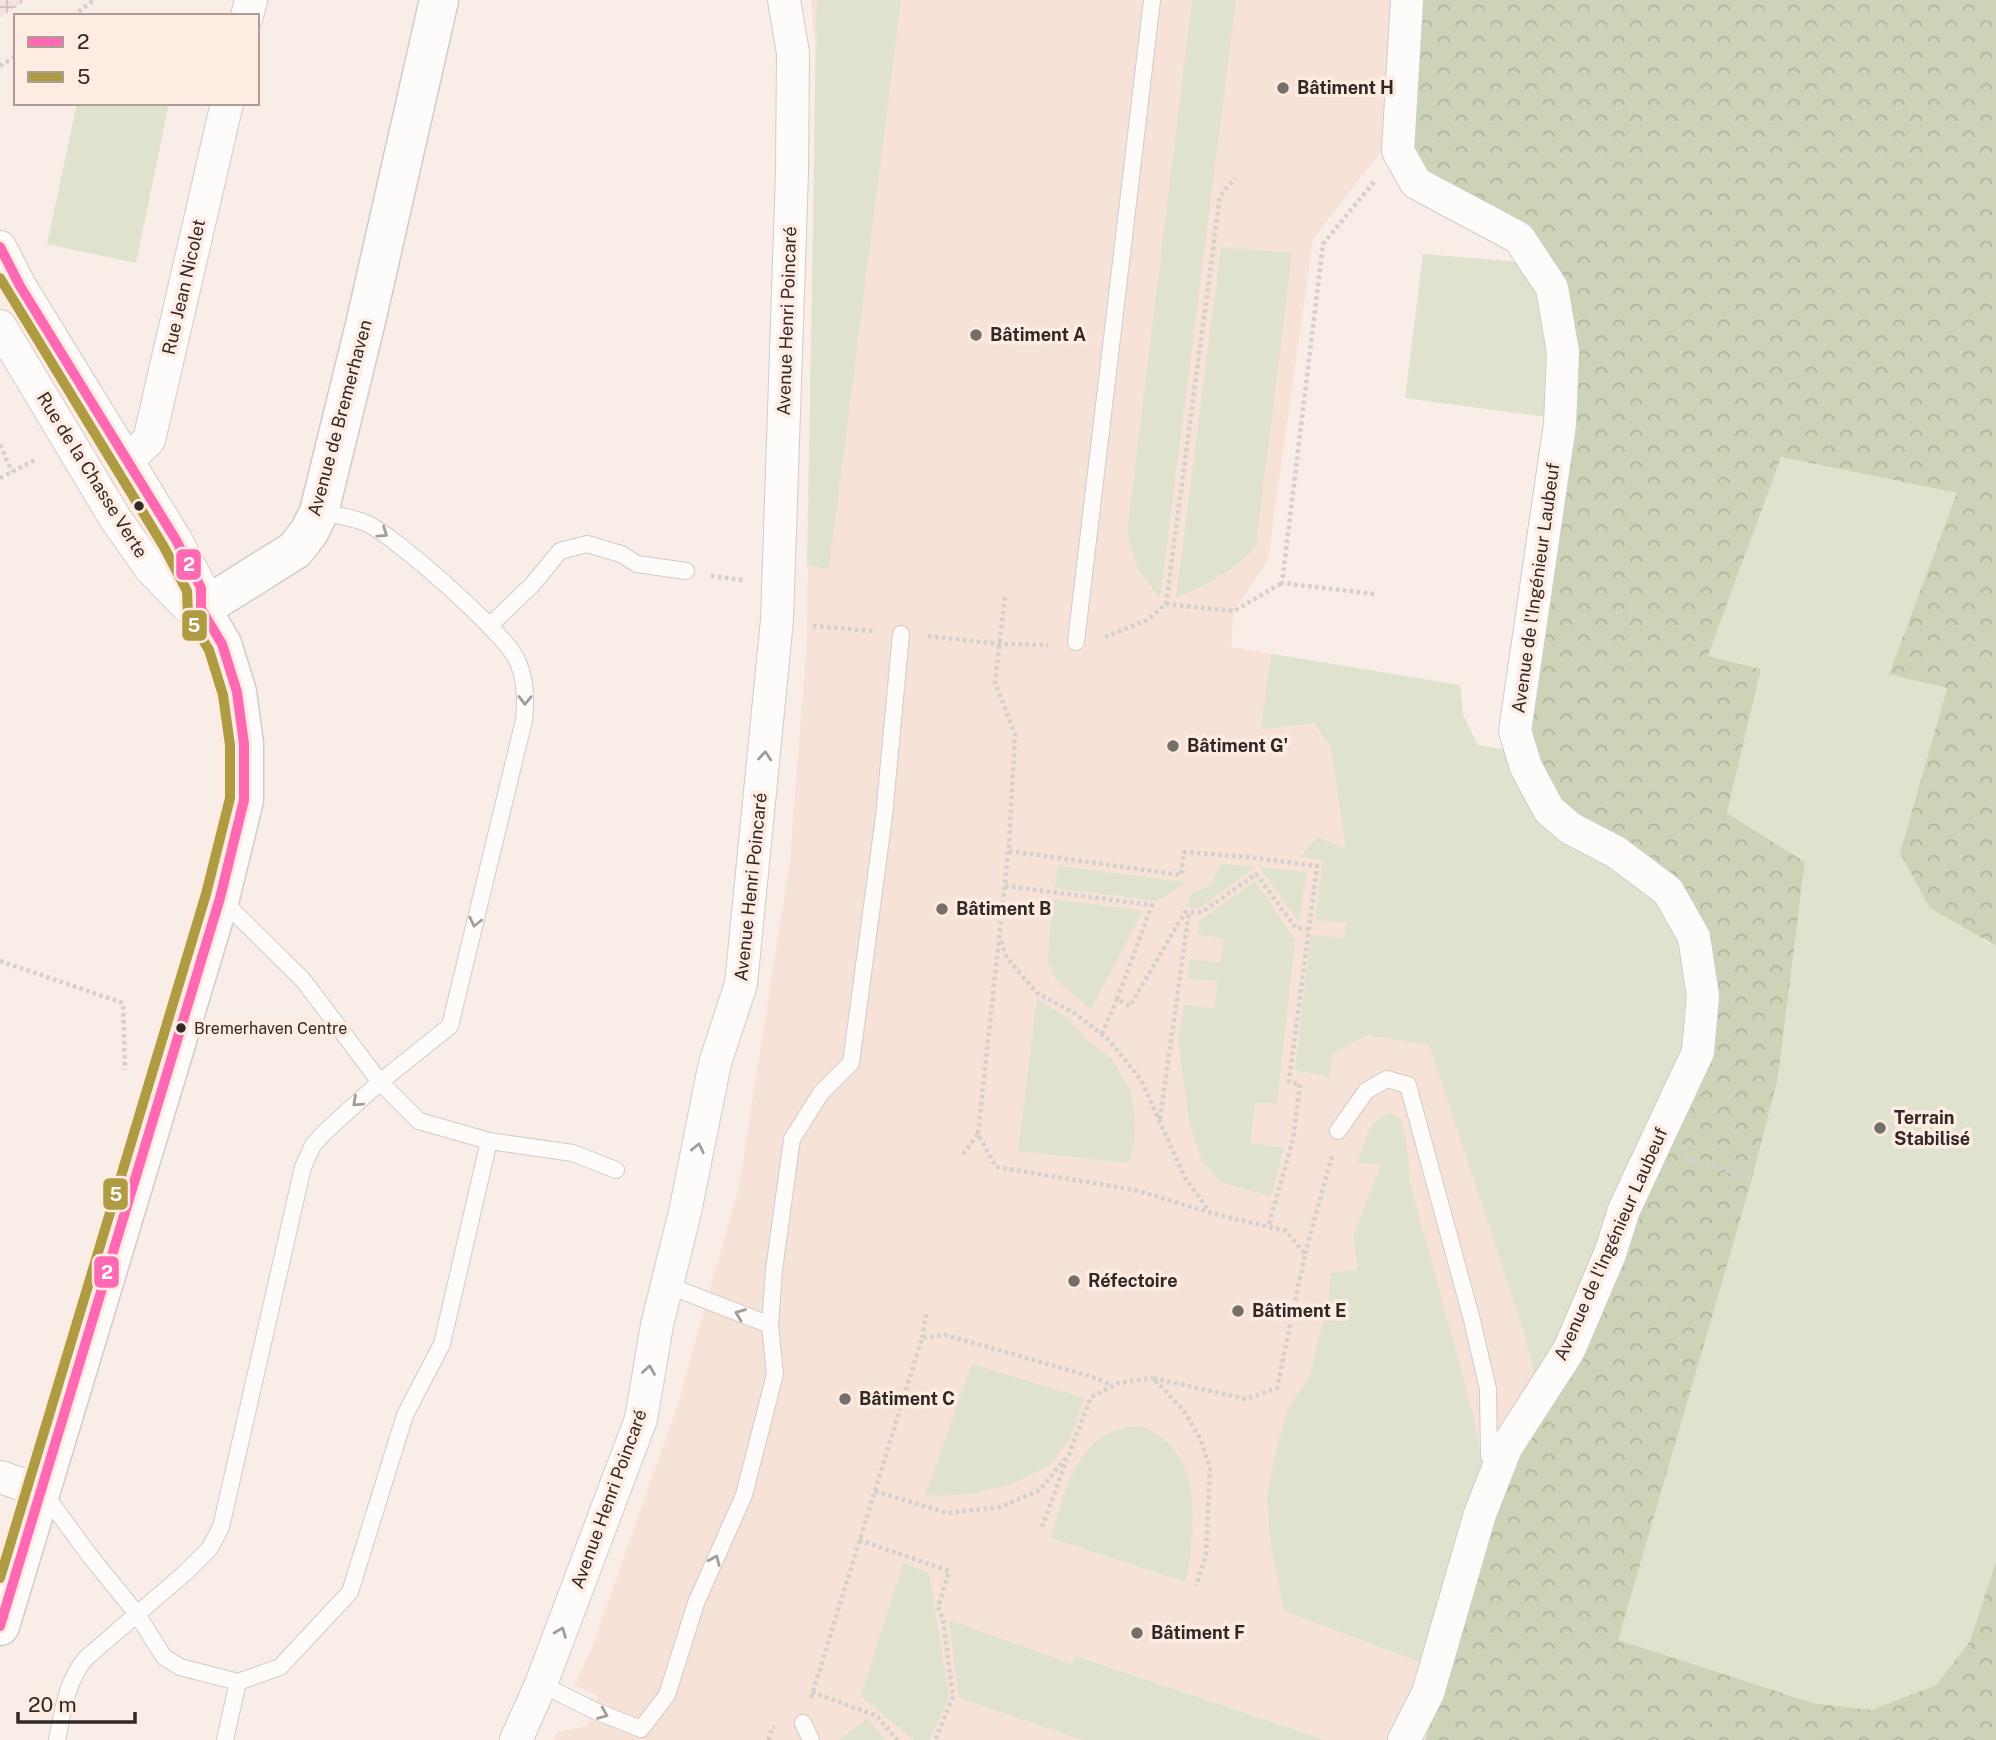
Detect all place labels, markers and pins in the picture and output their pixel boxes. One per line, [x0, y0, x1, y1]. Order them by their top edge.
place label: Bâtiment H [1297, 77, 1394, 98]
marker: Bâtiment H [1275, 80, 1291, 96]
place label: Bâtiment A [990, 324, 1086, 345]
marker: Bâtiment A [968, 327, 984, 343]
unlabelled marker [132, 499, 146, 513]
place label: Bâtiment G' [1187, 735, 1288, 756]
marker: Bâtiment G' [1165, 738, 1181, 754]
place label: Bâtiment B [956, 898, 1051, 919]
marker: Bâtiment B [934, 901, 950, 917]
place label: Bremerhaven Centre [194, 1019, 347, 1038]
marker: Bremerhaven Centre [174, 1021, 188, 1035]
place label: Terrain Stabilisé [1894, 1107, 1970, 1149]
marker: Terrain Stabilisé [1872, 1120, 1888, 1136]
place label: Réfectoire [1088, 1270, 1178, 1291]
marker: Réfectoire [1066, 1273, 1082, 1289]
place label: Bâtiment E [1252, 1300, 1346, 1321]
marker: Bâtiment E [1230, 1303, 1246, 1319]
place label: Bâtiment C [859, 1388, 955, 1409]
marker: Bâtiment C [837, 1391, 853, 1407]
place label: Bâtiment F [1151, 1622, 1245, 1643]
marker: Bâtiment F [1129, 1625, 1145, 1641]

